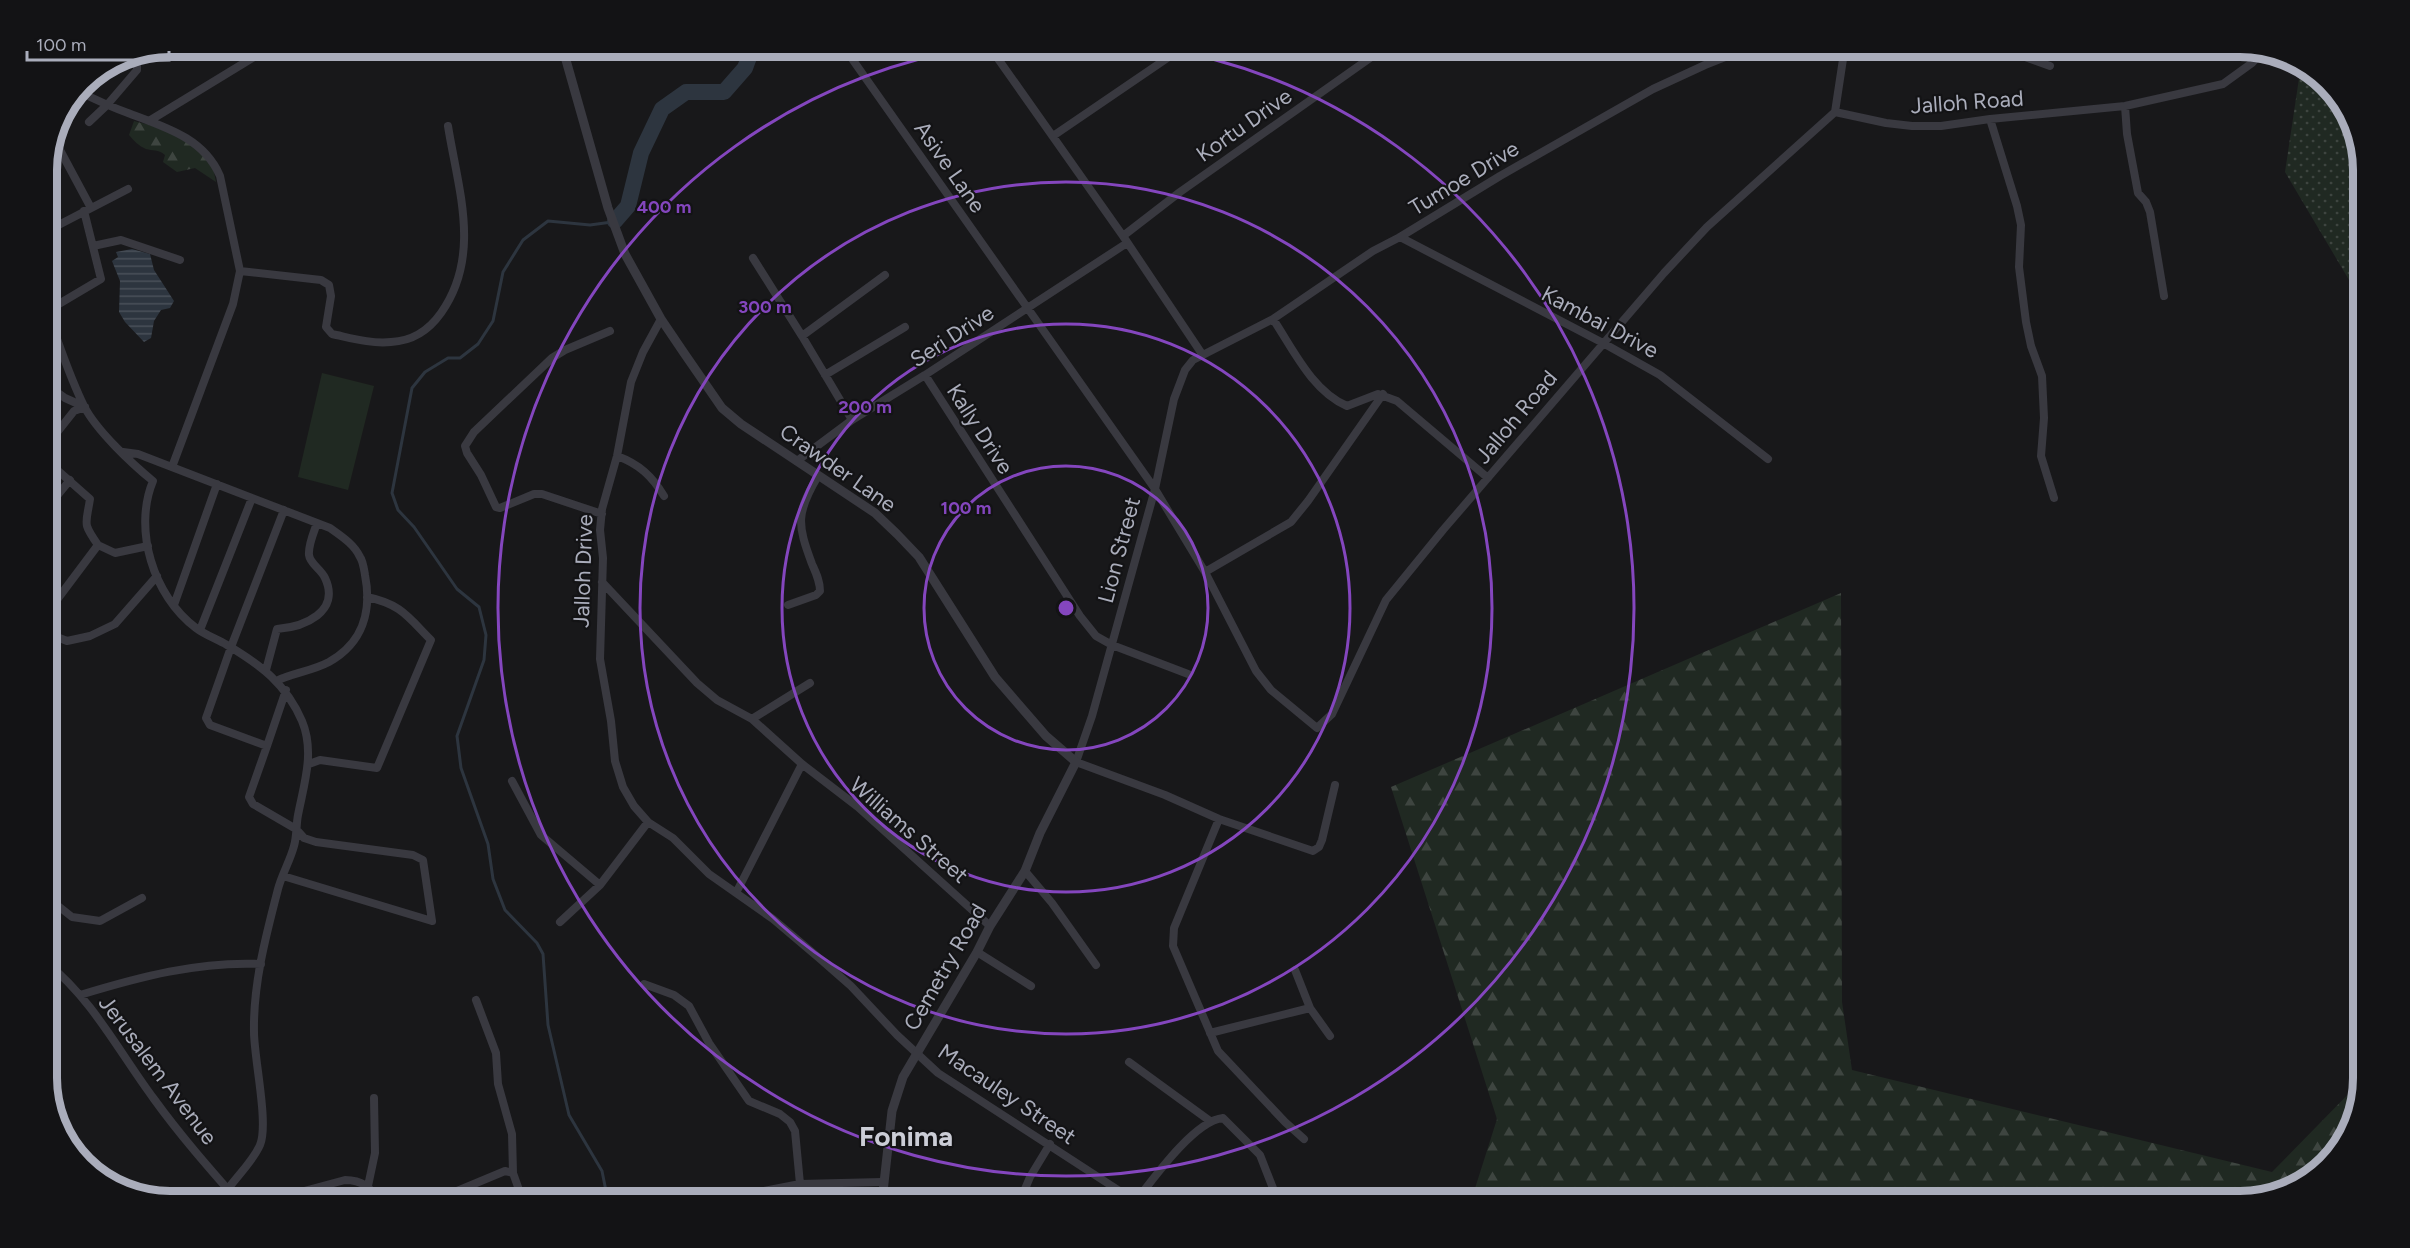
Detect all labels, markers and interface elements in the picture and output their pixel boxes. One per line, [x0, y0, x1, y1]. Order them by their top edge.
scale bar [27, 24, 170, 62]
text: 100 m [36, 34, 86, 56]
street label: Kortu Drive [1191, 82, 1297, 168]
street label: Jalloh Road [1910, 85, 2024, 119]
street label: Asive Lane [909, 116, 991, 218]
street label: Tumoe Drive [1404, 135, 1524, 221]
text: 400 m [637, 196, 691, 218]
street label: Kambai Drive [1537, 280, 1663, 364]
text: 300 m [738, 296, 792, 318]
street label: Seri Drive [905, 299, 999, 373]
street label: Jalloh Road [1469, 365, 1563, 469]
street label: Kally Drive [941, 379, 1019, 479]
text: 200 m [838, 396, 892, 418]
street label: Crawder Lane [775, 418, 901, 518]
street label: Lion Street [1092, 494, 1146, 606]
text: 100 m [941, 497, 991, 519]
street label: Jalloh Drive [568, 514, 598, 628]
centre of rings [1056, 598, 1076, 618]
street label: Williams Street [844, 771, 974, 889]
street label: Cemetry Road [898, 899, 992, 1035]
street label: Jerusalem Avenue [93, 990, 223, 1150]
street label: Macauley Street [933, 1038, 1081, 1150]
district label: Fonima [859, 1119, 953, 1153]

